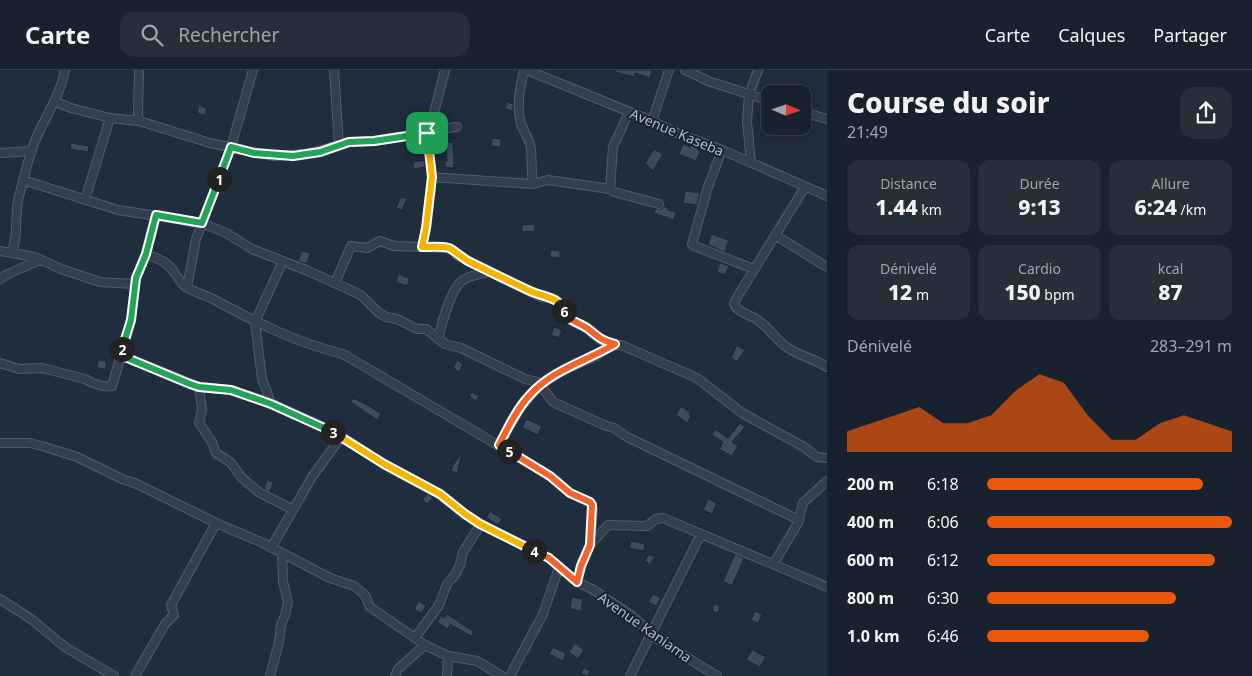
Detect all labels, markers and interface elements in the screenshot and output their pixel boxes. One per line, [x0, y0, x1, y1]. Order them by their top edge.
search box [120, 12, 470, 57]
text: Carte [25, 18, 90, 51]
icon: search [138, 21, 166, 49]
text: Rechercher [178, 22, 279, 48]
text: Carte [985, 23, 1030, 47]
text: Calques [1058, 23, 1125, 47]
text: Partager [1153, 23, 1227, 47]
text: Course du soir [847, 83, 1049, 121]
north arrow [761, 85, 811, 135]
map controls [761, 85, 811, 135]
button: share [1180, 87, 1232, 139]
street label: Avenue Kaseba [627, 104, 727, 160]
pin [406, 112, 448, 154]
icon: arrive [413, 119, 441, 147]
text: 21:49 [847, 121, 888, 143]
pin: 1 [206, 166, 232, 192]
text: 1 [215, 170, 224, 189]
text: Distance [880, 174, 937, 193]
text: Durée [1019, 174, 1060, 193]
text: Allure [1151, 174, 1190, 193]
text: 1.44 [875, 193, 918, 221]
text: 9:13 [1018, 193, 1061, 221]
text: 6:24 [1135, 193, 1177, 221]
text: km [918, 200, 942, 219]
text: /km [1177, 200, 1206, 219]
text: Dénivelé [880, 259, 937, 278]
text: Cardio [1018, 259, 1061, 278]
text: kcal [1158, 259, 1183, 278]
text: 12 [888, 278, 912, 306]
text: 150 [1004, 278, 1041, 306]
text: 87 [1158, 278, 1183, 306]
text: m [912, 285, 929, 304]
text: bpm [1041, 285, 1075, 304]
pin: 6 [552, 298, 576, 324]
text: 6 [560, 302, 569, 321]
text: Dénivelé [847, 335, 912, 357]
text: 283–291 m [1150, 335, 1232, 357]
pin: 2 [110, 336, 134, 362]
text: 2 [118, 340, 127, 359]
pin: 3 [320, 420, 346, 444]
text: 3 [329, 423, 338, 442]
pin: 5 [496, 438, 522, 464]
text: 5 [505, 442, 514, 461]
text: 200 m [847, 473, 894, 495]
text: 6:18 [927, 473, 959, 495]
text: 400 m [847, 511, 894, 533]
text: 6:06 [927, 511, 959, 533]
pin: 4 [522, 538, 546, 564]
text: 4 [530, 542, 539, 561]
text: 600 m [847, 549, 894, 571]
text: 6:12 [927, 549, 959, 571]
text: 800 m [847, 587, 894, 609]
text: 6:30 [927, 587, 959, 609]
street label: Avenue Kaniama [594, 588, 696, 666]
text: 1.0 km [847, 625, 899, 647]
text: 6:46 [927, 625, 959, 647]

